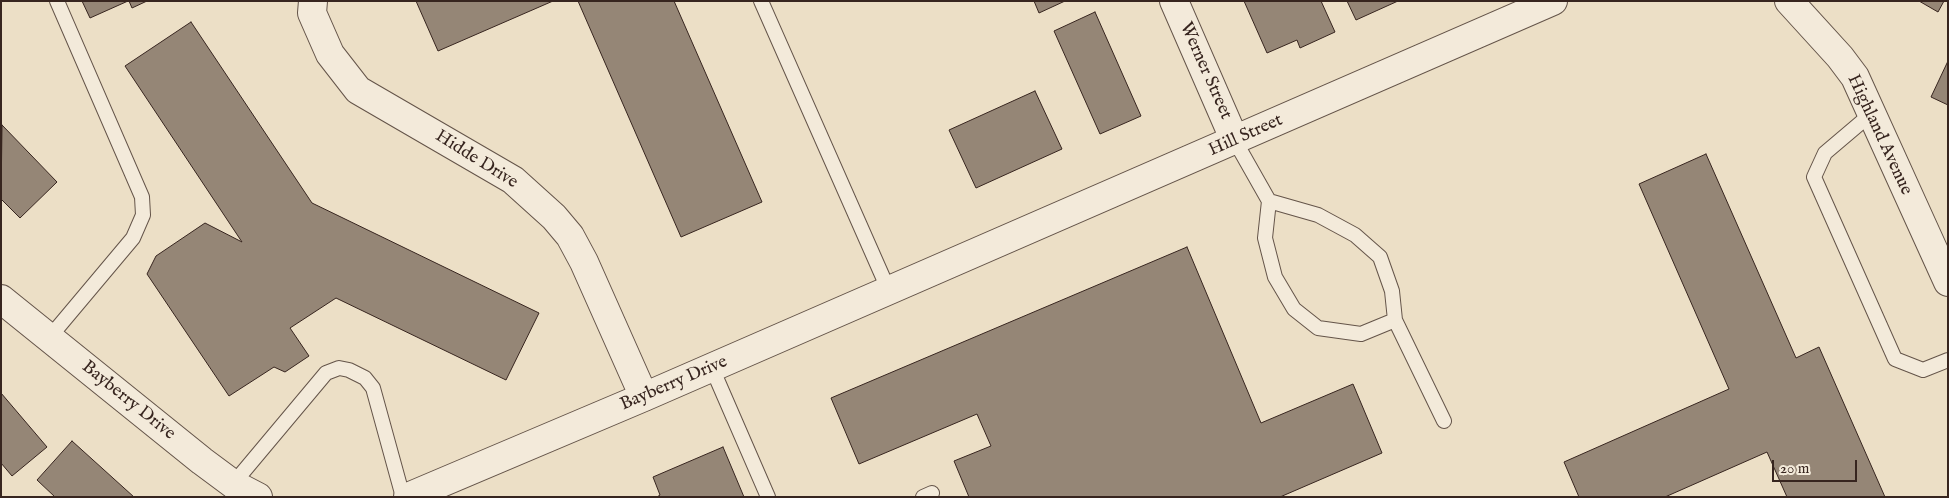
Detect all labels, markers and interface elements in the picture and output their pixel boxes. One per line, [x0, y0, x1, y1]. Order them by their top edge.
street label: Werner Street [1174, 19, 1236, 123]
street label: Highland Avenue [1842, 71, 1916, 199]
street label: Hill Street [1206, 110, 1286, 162]
street label: Hidde Drive [431, 126, 521, 194]
street label: Bayberry Drive [617, 352, 731, 416]
street label: Bayberry Drive [77, 357, 179, 445]
scale bar [1774, 450, 1859, 482]
text: 20 m [1780, 459, 1809, 478]

